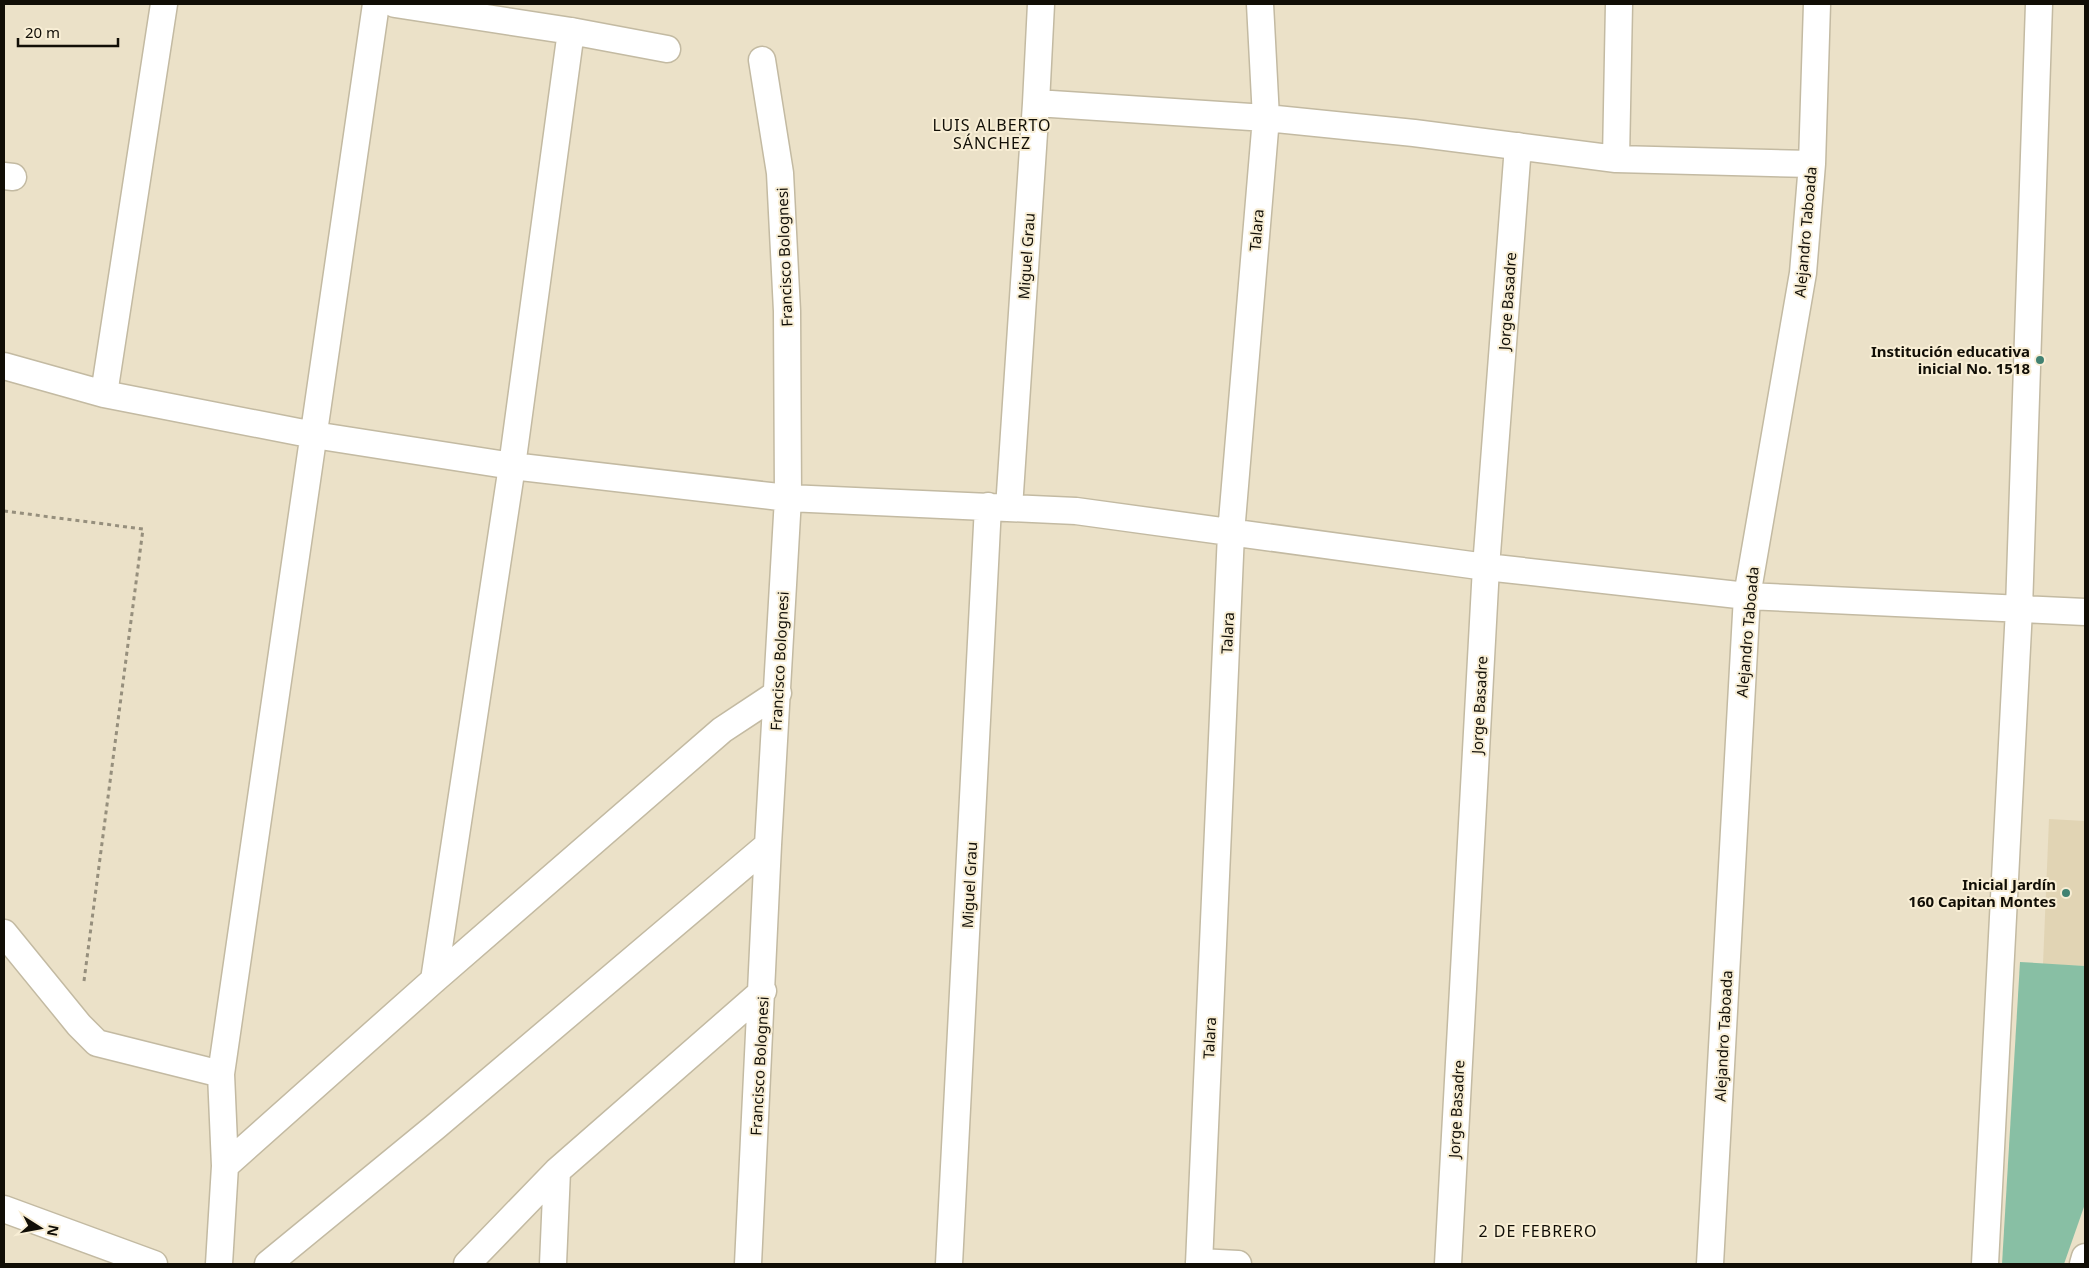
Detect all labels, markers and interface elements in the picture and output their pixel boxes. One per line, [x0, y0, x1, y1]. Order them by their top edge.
scale bar [18, 15, 118, 47]
text: 20 m [25, 22, 60, 42]
district label: LUIS ALBERTO SÁNCHEZ [932, 114, 1052, 154]
street label: Alejandro Taboada [1789, 166, 1821, 298]
street label: Francisco Bolognesi [772, 187, 796, 327]
street label: Talara [1244, 208, 1268, 252]
street label: Miguel Grau [1013, 212, 1039, 300]
street label: Jorge Basadre [1493, 251, 1520, 353]
place label: Institución educativa inicial No. 1518 [1871, 341, 2030, 378]
marker: Institución educativa inicial No. 1518 [2034, 354, 2046, 366]
street label: Alejandro Taboada [1731, 566, 1763, 698]
street label: Francisco Bolognesi [765, 591, 793, 731]
street label: Talara [1216, 611, 1238, 655]
street label: Jorge Basadre [1466, 655, 1492, 757]
street label: Miguel Grau [957, 841, 981, 929]
place label: Inicial Jardín 160 Capitan Montes [1908, 874, 2056, 911]
marker: Inicial Jardín 160 Capitan Montes [2060, 887, 2072, 899]
street label: Alejandro Taboada [1710, 970, 1736, 1102]
street label: Francisco Bolognesi [745, 996, 773, 1136]
street label: Talara [1198, 1016, 1220, 1060]
street label: Jorge Basadre [1443, 1059, 1469, 1161]
north arrow [15, 1203, 65, 1253]
district label: 2 DE FEBRERO [1479, 1220, 1597, 1242]
text: N [43, 1223, 64, 1238]

